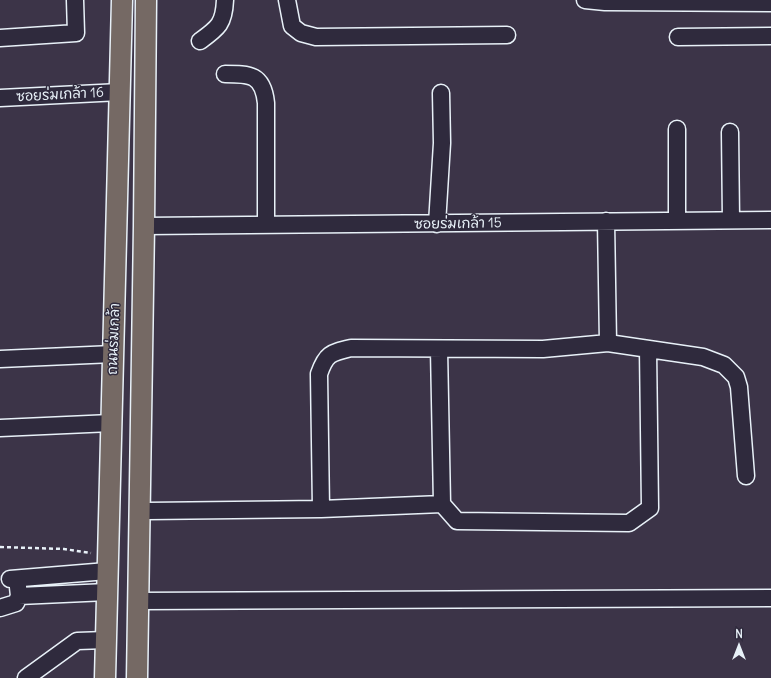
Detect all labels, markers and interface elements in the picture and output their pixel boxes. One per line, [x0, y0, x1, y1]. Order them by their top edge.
street label: ซอยร่มเกล้า 16 [16, 84, 104, 106]
street label: ซอยร่มเกล้า 15 [414, 215, 502, 233]
street label: ถนนร่มเกล้า [104, 303, 124, 375]
north arrow [719, 626, 759, 666]
text: N [735, 627, 743, 641]

